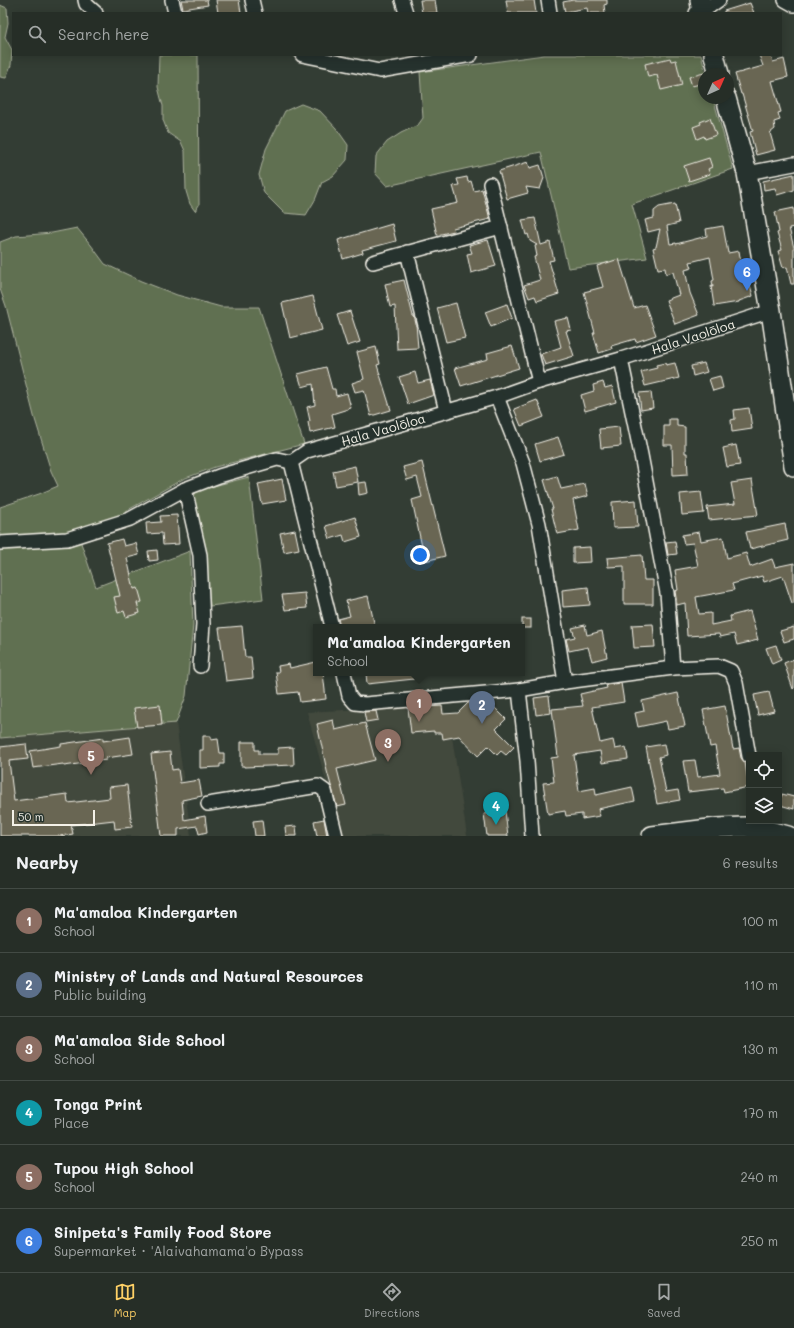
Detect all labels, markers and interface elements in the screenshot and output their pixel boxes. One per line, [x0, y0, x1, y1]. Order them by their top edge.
search box [12, 12, 782, 56]
icon: search [26, 23, 48, 45]
text: Search here [58, 24, 149, 44]
north arrow [698, 68, 734, 104]
pin: 6 [734, 258, 760, 291]
street label: Hala Vaolōloa [649, 314, 737, 358]
street label: Hala Vaolōloa [339, 409, 427, 449]
your location [410, 545, 430, 565]
popup [313, 624, 525, 676]
text: Ma'amaloa Kindergarten [327, 632, 511, 652]
text: School [327, 652, 368, 669]
pin: 1 [406, 689, 432, 722]
pin: 2 [469, 691, 495, 724]
pin: 3 [375, 729, 401, 762]
pin: 5 [78, 742, 104, 775]
map controls [746, 752, 782, 824]
button: locate [746, 752, 782, 788]
button: layers [746, 788, 782, 824]
pin: 4 [483, 792, 509, 825]
scale bar [12, 808, 95, 827]
text: 50 m [18, 809, 44, 824]
text: Nearby [16, 851, 78, 873]
text: 6 results [723, 854, 778, 871]
text: Ma'amaloa Kindergarten [54, 902, 237, 922]
text: 1 [26, 912, 32, 929]
text: 100 m [742, 912, 778, 929]
text: School [54, 922, 95, 939]
text: Ministry of Lands and Natural Resources [54, 966, 363, 986]
text: 2 [25, 976, 33, 993]
text: 110 m [744, 976, 778, 993]
text: Public building [54, 986, 146, 1003]
text: Ma'amaloa Side School [54, 1030, 225, 1050]
text: 3 [25, 1040, 33, 1057]
text: 130 m [742, 1040, 778, 1057]
text: School [54, 1050, 95, 1067]
text: Tonga Print [54, 1094, 143, 1114]
text: 4 [25, 1104, 33, 1121]
text: 170 m [742, 1104, 778, 1121]
text: Place [54, 1114, 89, 1131]
text: Tupou High School [54, 1158, 194, 1178]
text: 5 [25, 1168, 33, 1185]
text: 240 m [741, 1168, 778, 1185]
text: School [54, 1178, 95, 1195]
text: Sinipeta's Family Food Store [54, 1222, 271, 1242]
text: 6 [25, 1232, 33, 1249]
text: 250 m [741, 1232, 778, 1249]
text: Supermarket · 'Alaivahamama'o Bypass [54, 1242, 304, 1259]
tab: Map [114, 1281, 136, 1320]
tab: Directions [364, 1281, 420, 1320]
tab: Saved [647, 1281, 680, 1320]

